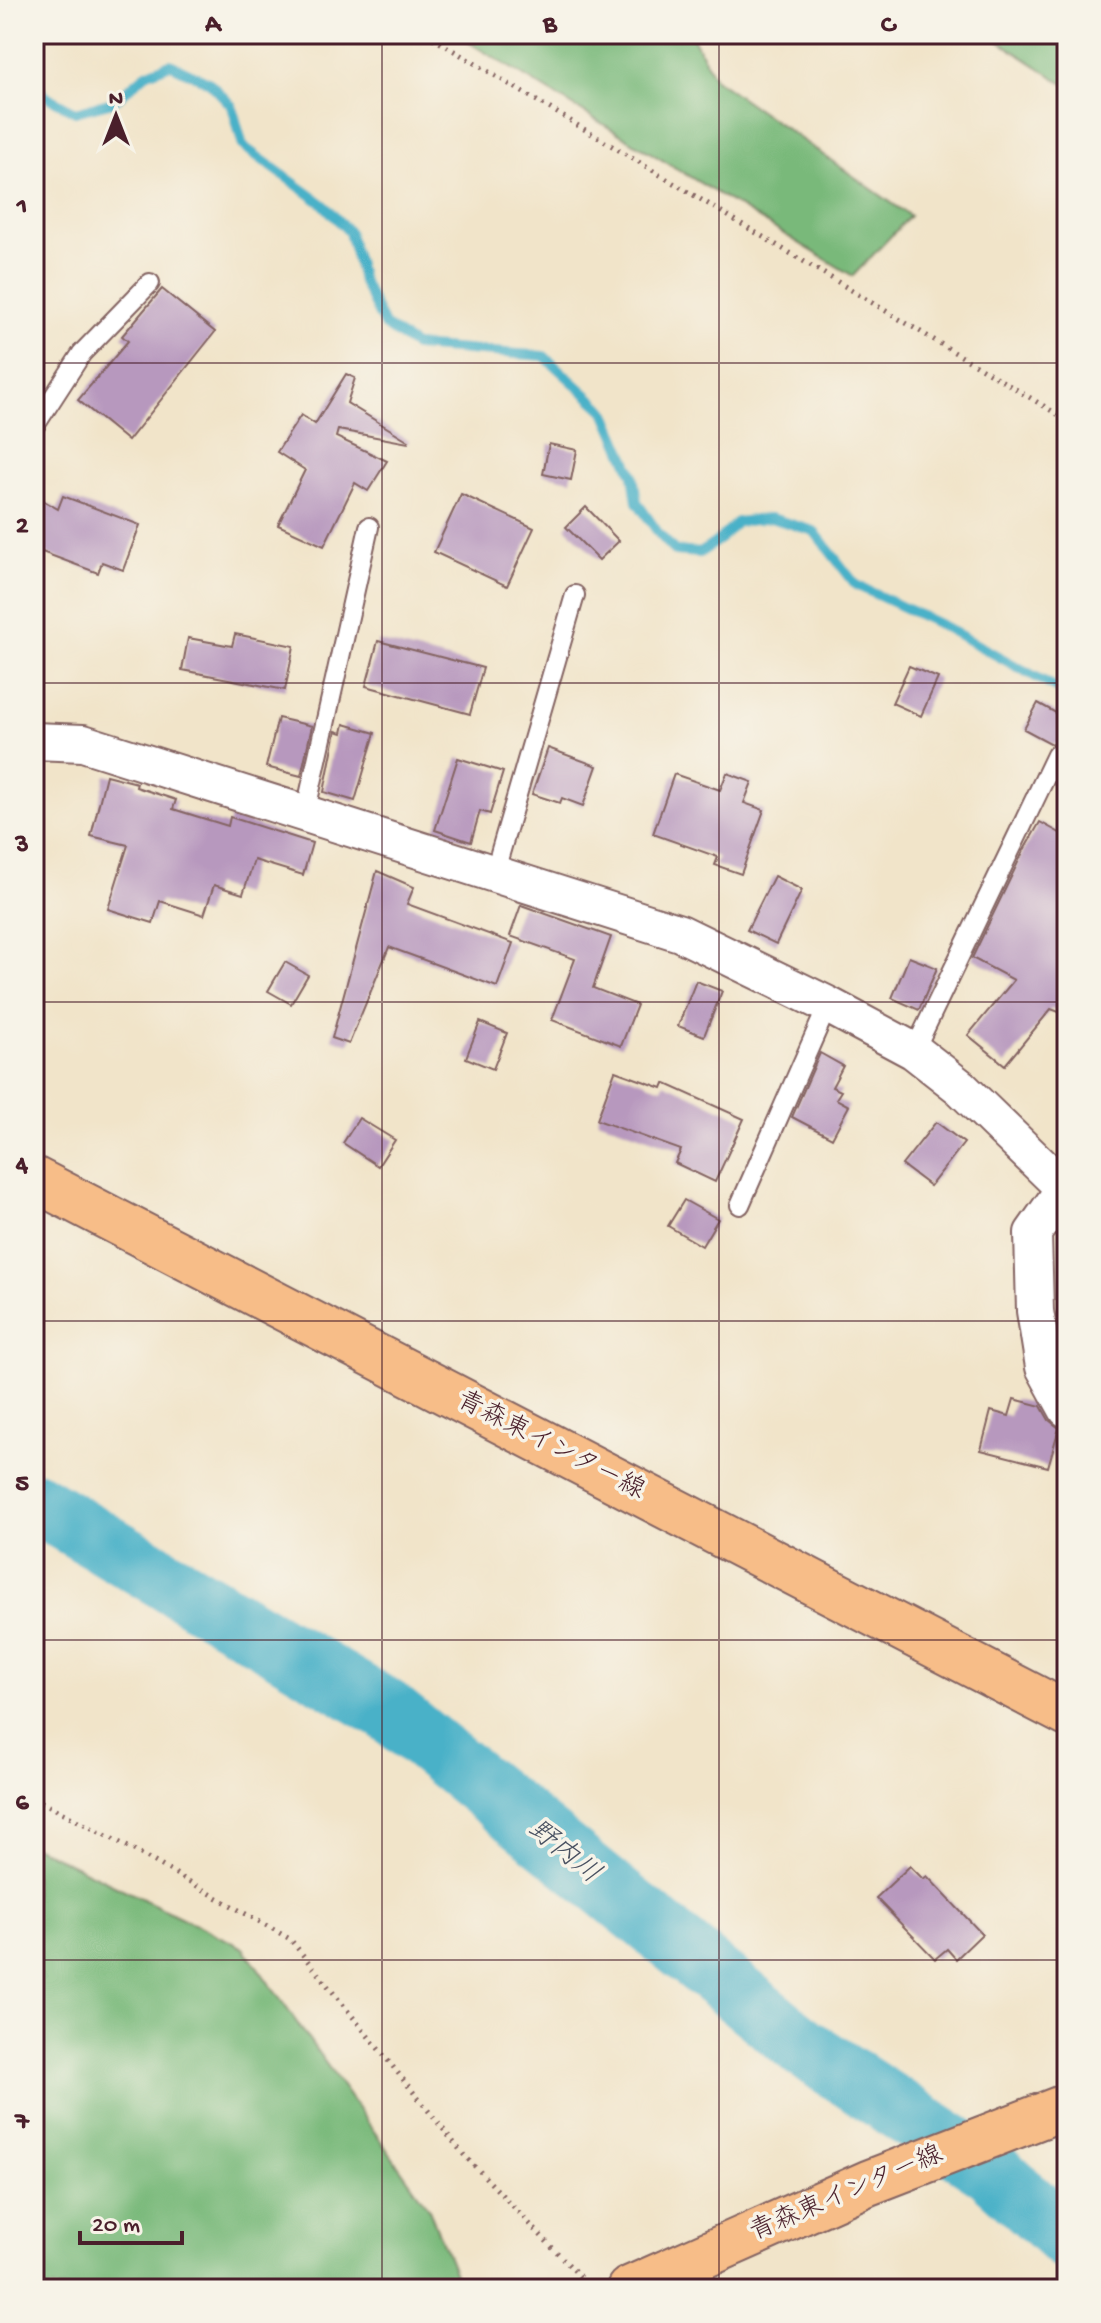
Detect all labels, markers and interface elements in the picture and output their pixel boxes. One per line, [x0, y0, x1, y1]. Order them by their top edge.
text: A [204, 11, 222, 42]
text: B [542, 11, 558, 42]
text: C [881, 11, 898, 42]
north arrow [76, 76, 156, 156]
text: N [109, 87, 123, 113]
text: 1 [16, 193, 27, 224]
text: 2 [16, 512, 29, 543]
text: 3 [14, 831, 29, 862]
text: 4 [15, 1151, 29, 1182]
street label: 青森東インター線 [451, 1384, 650, 1508]
text: 5 [15, 1470, 29, 1501]
text: 6 [15, 1789, 29, 1820]
water label: 野内川 [520, 1813, 607, 1892]
text: 7 [13, 2108, 30, 2139]
street label: 青森東インター線 [745, 2138, 948, 2250]
scale bar [80, 2195, 182, 2245]
text: 20 m [92, 2212, 140, 2241]

